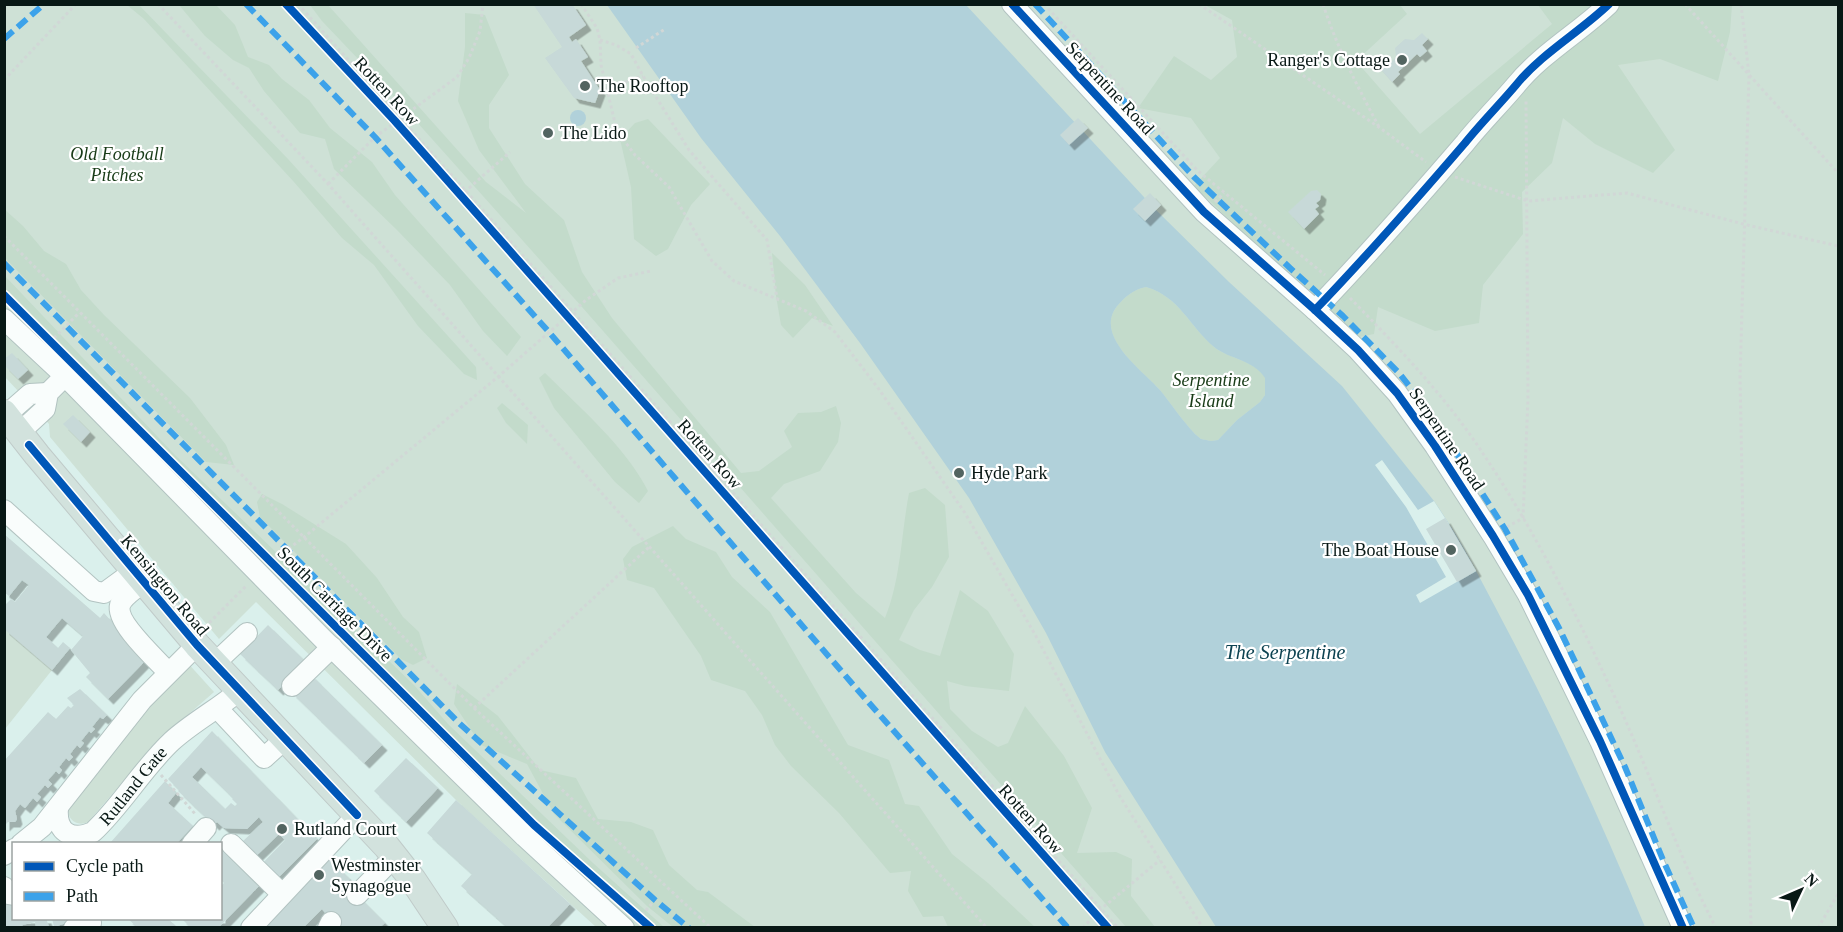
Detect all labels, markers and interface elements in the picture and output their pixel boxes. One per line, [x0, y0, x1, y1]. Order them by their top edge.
street label: Serpentine Road [1062, 37, 1158, 139]
place label: Ranger's Cottage [1267, 50, 1390, 70]
street label: Rotten Row [350, 53, 424, 129]
marker: Ranger's Cottage [1395, 53, 1409, 67]
place label: The Rooftop [597, 76, 689, 96]
marker: The Rooftop [578, 79, 592, 93]
place label: The Lido [560, 123, 626, 143]
marker: The Lido [541, 126, 555, 140]
park label: Old Football Pitches [70, 144, 164, 185]
park label: Serpentine Island [1173, 370, 1249, 411]
street label: Serpentine Road [1405, 384, 1489, 494]
street label: Rotten Row [674, 415, 746, 493]
place label: Hyde Park [971, 463, 1047, 483]
marker: Hyde Park [952, 466, 966, 480]
street label: Kensington Road [117, 531, 213, 639]
place label: The Boat House [1322, 540, 1439, 560]
street label: South Carriage Drive [273, 542, 397, 666]
marker: The Boat House [1444, 543, 1458, 557]
water label: The Serpentine [1225, 641, 1345, 664]
street label: Rutland Gate [95, 742, 171, 829]
street label: Rotten Row [995, 780, 1067, 858]
place label: Rutland Court [294, 819, 397, 839]
marker: Rutland Court [275, 822, 289, 836]
legend [12, 842, 222, 920]
place label: Westminster Synagogue [331, 855, 421, 896]
text: Cycle path [66, 856, 143, 876]
north arrow [1771, 860, 1831, 920]
marker: Westminster Synagogue [312, 868, 326, 882]
text: N [1801, 870, 1822, 890]
text: Path [66, 886, 98, 906]

